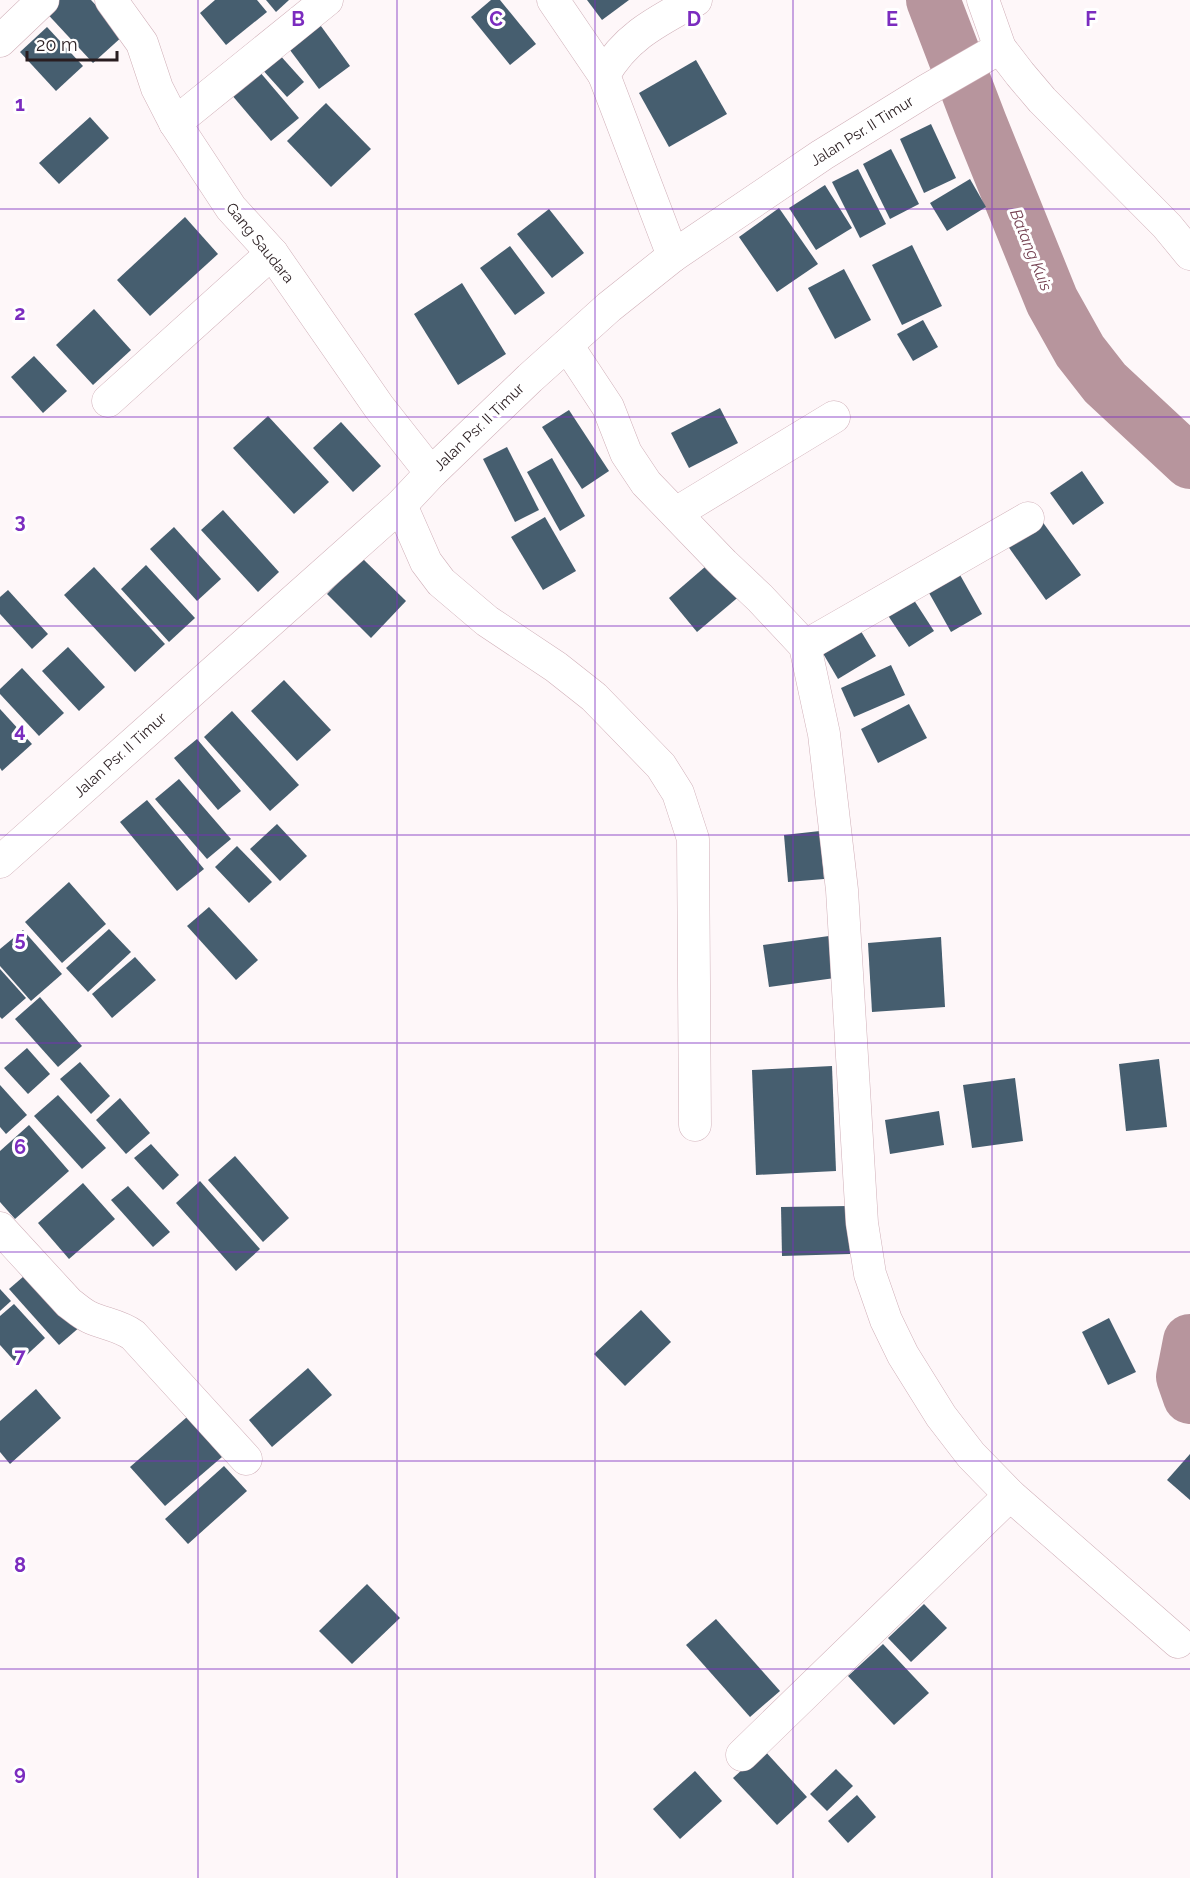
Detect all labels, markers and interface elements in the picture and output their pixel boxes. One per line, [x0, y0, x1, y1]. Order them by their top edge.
text: B [291, 7, 305, 31]
text: C [489, 7, 503, 31]
text: D [687, 7, 701, 31]
text: E [886, 7, 898, 31]
text: F [1085, 7, 1097, 31]
scale bar [27, 24, 117, 62]
text: 20 m [36, 34, 78, 55]
text: 1 [15, 92, 25, 116]
street label: Jalan Psr. II Timur [807, 92, 918, 170]
street label: Gang Saudara [222, 199, 298, 287]
water label: Batang Kuis [1006, 206, 1056, 294]
text: 2 [14, 301, 26, 325]
street label: Jalan Psr. II Timur [430, 379, 528, 475]
text: 3 [14, 509, 26, 533]
street label: Jalan Psr. II Timur [70, 708, 171, 801]
text: 4 [14, 718, 26, 742]
text: 5 [14, 927, 26, 951]
text: 6 [14, 1135, 26, 1159]
text: 7 [14, 1344, 26, 1368]
text: 8 [14, 1553, 26, 1577]
text: 9 [14, 1761, 26, 1785]

